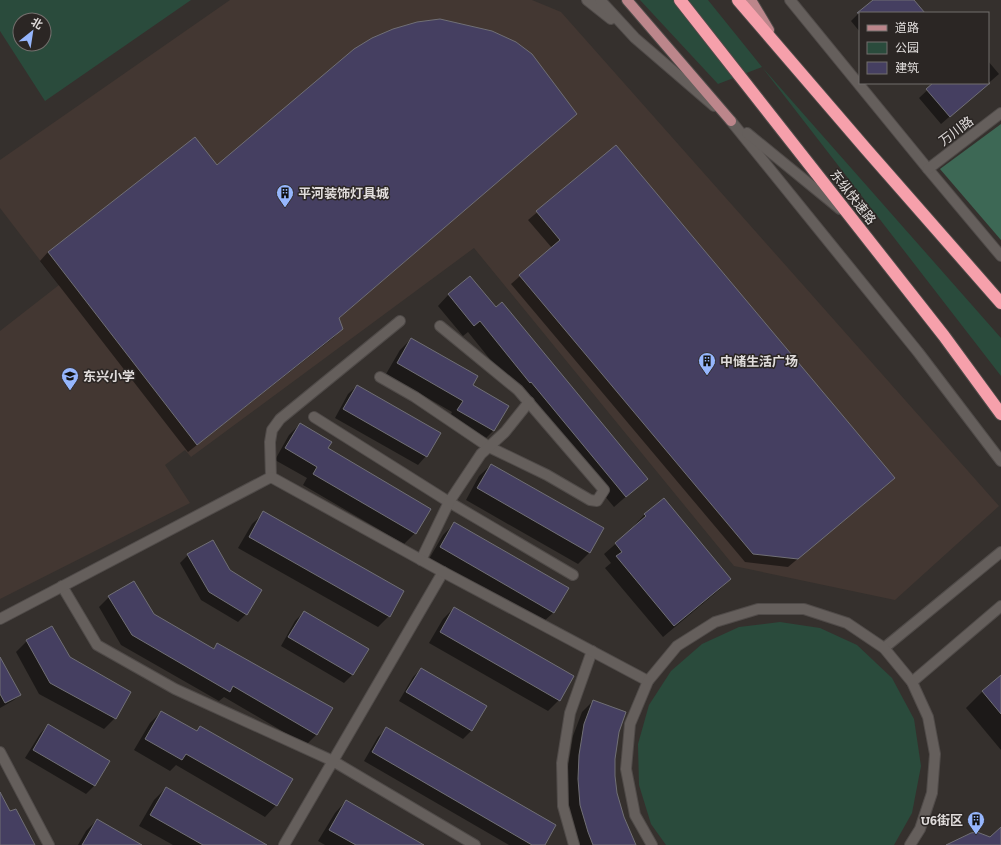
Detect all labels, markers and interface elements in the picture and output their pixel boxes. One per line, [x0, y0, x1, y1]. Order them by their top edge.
north arrow [12, 12, 52, 52]
legend [859, 12, 989, 84]
text: 北 [29, 15, 45, 32]
text: 道路 [895, 21, 919, 35]
text: 公园 [895, 41, 919, 55]
text: 建筑 [895, 61, 919, 75]
street label: 万川路 [936, 113, 976, 149]
street label: 东纵快速路 [827, 167, 879, 227]
building icon: 平河装饰灯具城 [275, 183, 295, 208]
place label: 平河装饰灯具城 [298, 186, 389, 201]
building icon: 中储生活广场 [697, 351, 717, 376]
place label: 中储生活广场 [720, 354, 798, 369]
school or university icon: 东兴小学 [60, 366, 80, 391]
place label: 东兴小学 [83, 369, 135, 384]
building icon: U6街区 [966, 810, 986, 835]
place label: U6街区 [921, 813, 963, 828]

